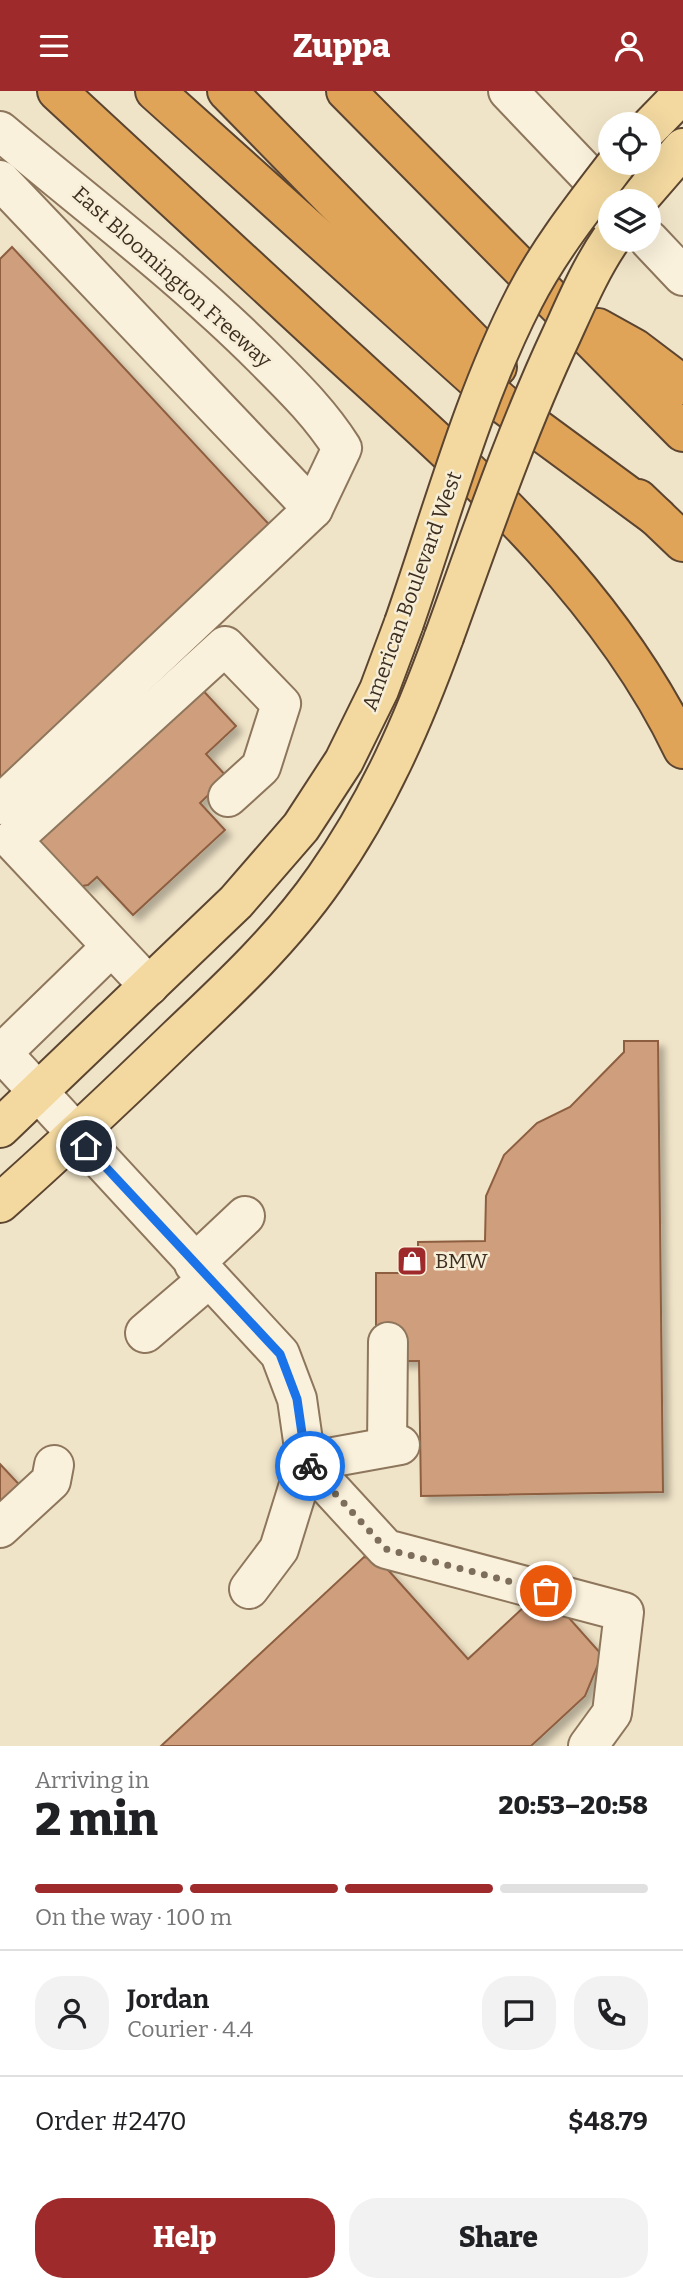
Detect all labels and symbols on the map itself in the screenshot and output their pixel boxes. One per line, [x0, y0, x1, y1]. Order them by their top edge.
street label: East Bloomington Freeway [67, 181, 277, 374]
street label: American Boulevard West [357, 467, 468, 714]
pin [56, 1116, 116, 1176]
shop icon: BMW [395, 1244, 429, 1278]
place label: BMW [435, 1248, 488, 1274]
courier [275, 1431, 345, 1501]
pin [516, 1561, 576, 1621]

